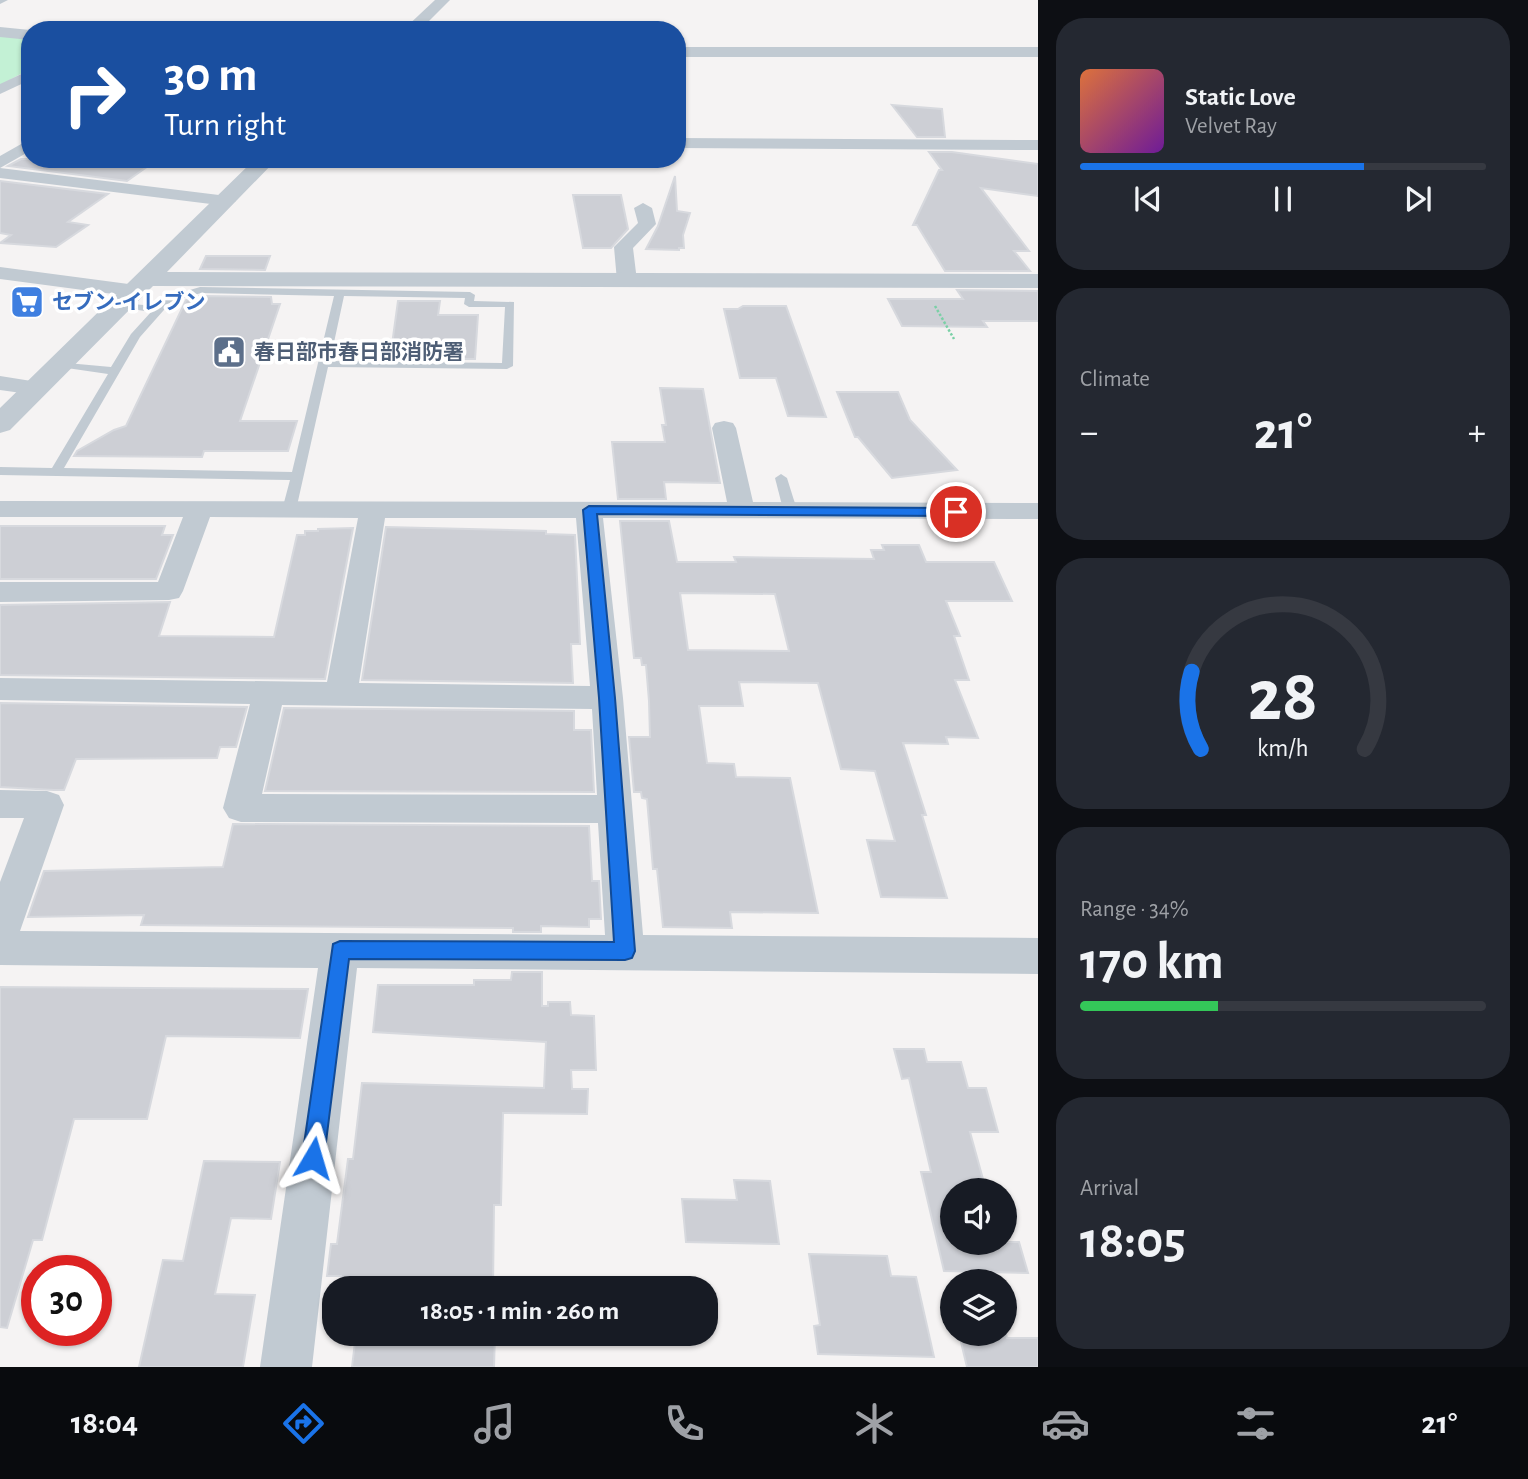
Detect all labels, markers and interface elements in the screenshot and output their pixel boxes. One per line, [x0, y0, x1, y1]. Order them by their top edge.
icon: right [49, 49, 140, 140]
text: 30 m [164, 51, 258, 100]
text: Static Love [1185, 84, 1296, 110]
text: Turn right [164, 109, 286, 141]
text: Velvet Ray [1185, 115, 1277, 138]
icon: previous [1129, 180, 1167, 218]
icon: pause [1264, 180, 1302, 218]
icon: next [1399, 180, 1437, 218]
supermarket icon: セブン-イレブン [8, 283, 46, 321]
place label: セブン-イレブン [52, 290, 205, 313]
public building icon: 春日部市春日部消防署 [210, 333, 248, 371]
place label: 春日部市春日部消防署 [254, 341, 464, 363]
text: Climate [1080, 368, 1150, 391]
text: 21° [1254, 406, 1312, 458]
text: − [1080, 414, 1098, 452]
text: + [1468, 414, 1486, 452]
pin [926, 482, 986, 542]
icon: arrive [937, 493, 975, 531]
text: 28 [1248, 662, 1318, 735]
text: km/h [1257, 736, 1309, 761]
text: Range · 34% [1080, 898, 1189, 921]
text: 170 km [1080, 936, 1224, 988]
position arrow [276, 1121, 350, 1195]
text: Arrival [1080, 1177, 1139, 1200]
map controls [940, 1178, 1017, 1346]
button: sound [940, 1178, 1017, 1255]
text: 18:05 [1080, 1215, 1186, 1267]
speed limit sign: 30 [21, 1255, 112, 1346]
button: layers [940, 1269, 1017, 1346]
text: 18:05 · 1 min · 260 m [421, 1298, 619, 1324]
icon: directions [279, 1399, 328, 1448]
icon: music [470, 1399, 519, 1448]
icon: phone [660, 1399, 709, 1448]
icon: climate [850, 1399, 899, 1448]
icon: car [1041, 1399, 1090, 1448]
icon: filters [1231, 1399, 1280, 1448]
text: 18:04 [71, 1407, 138, 1439]
text: 21° [1421, 1407, 1457, 1439]

